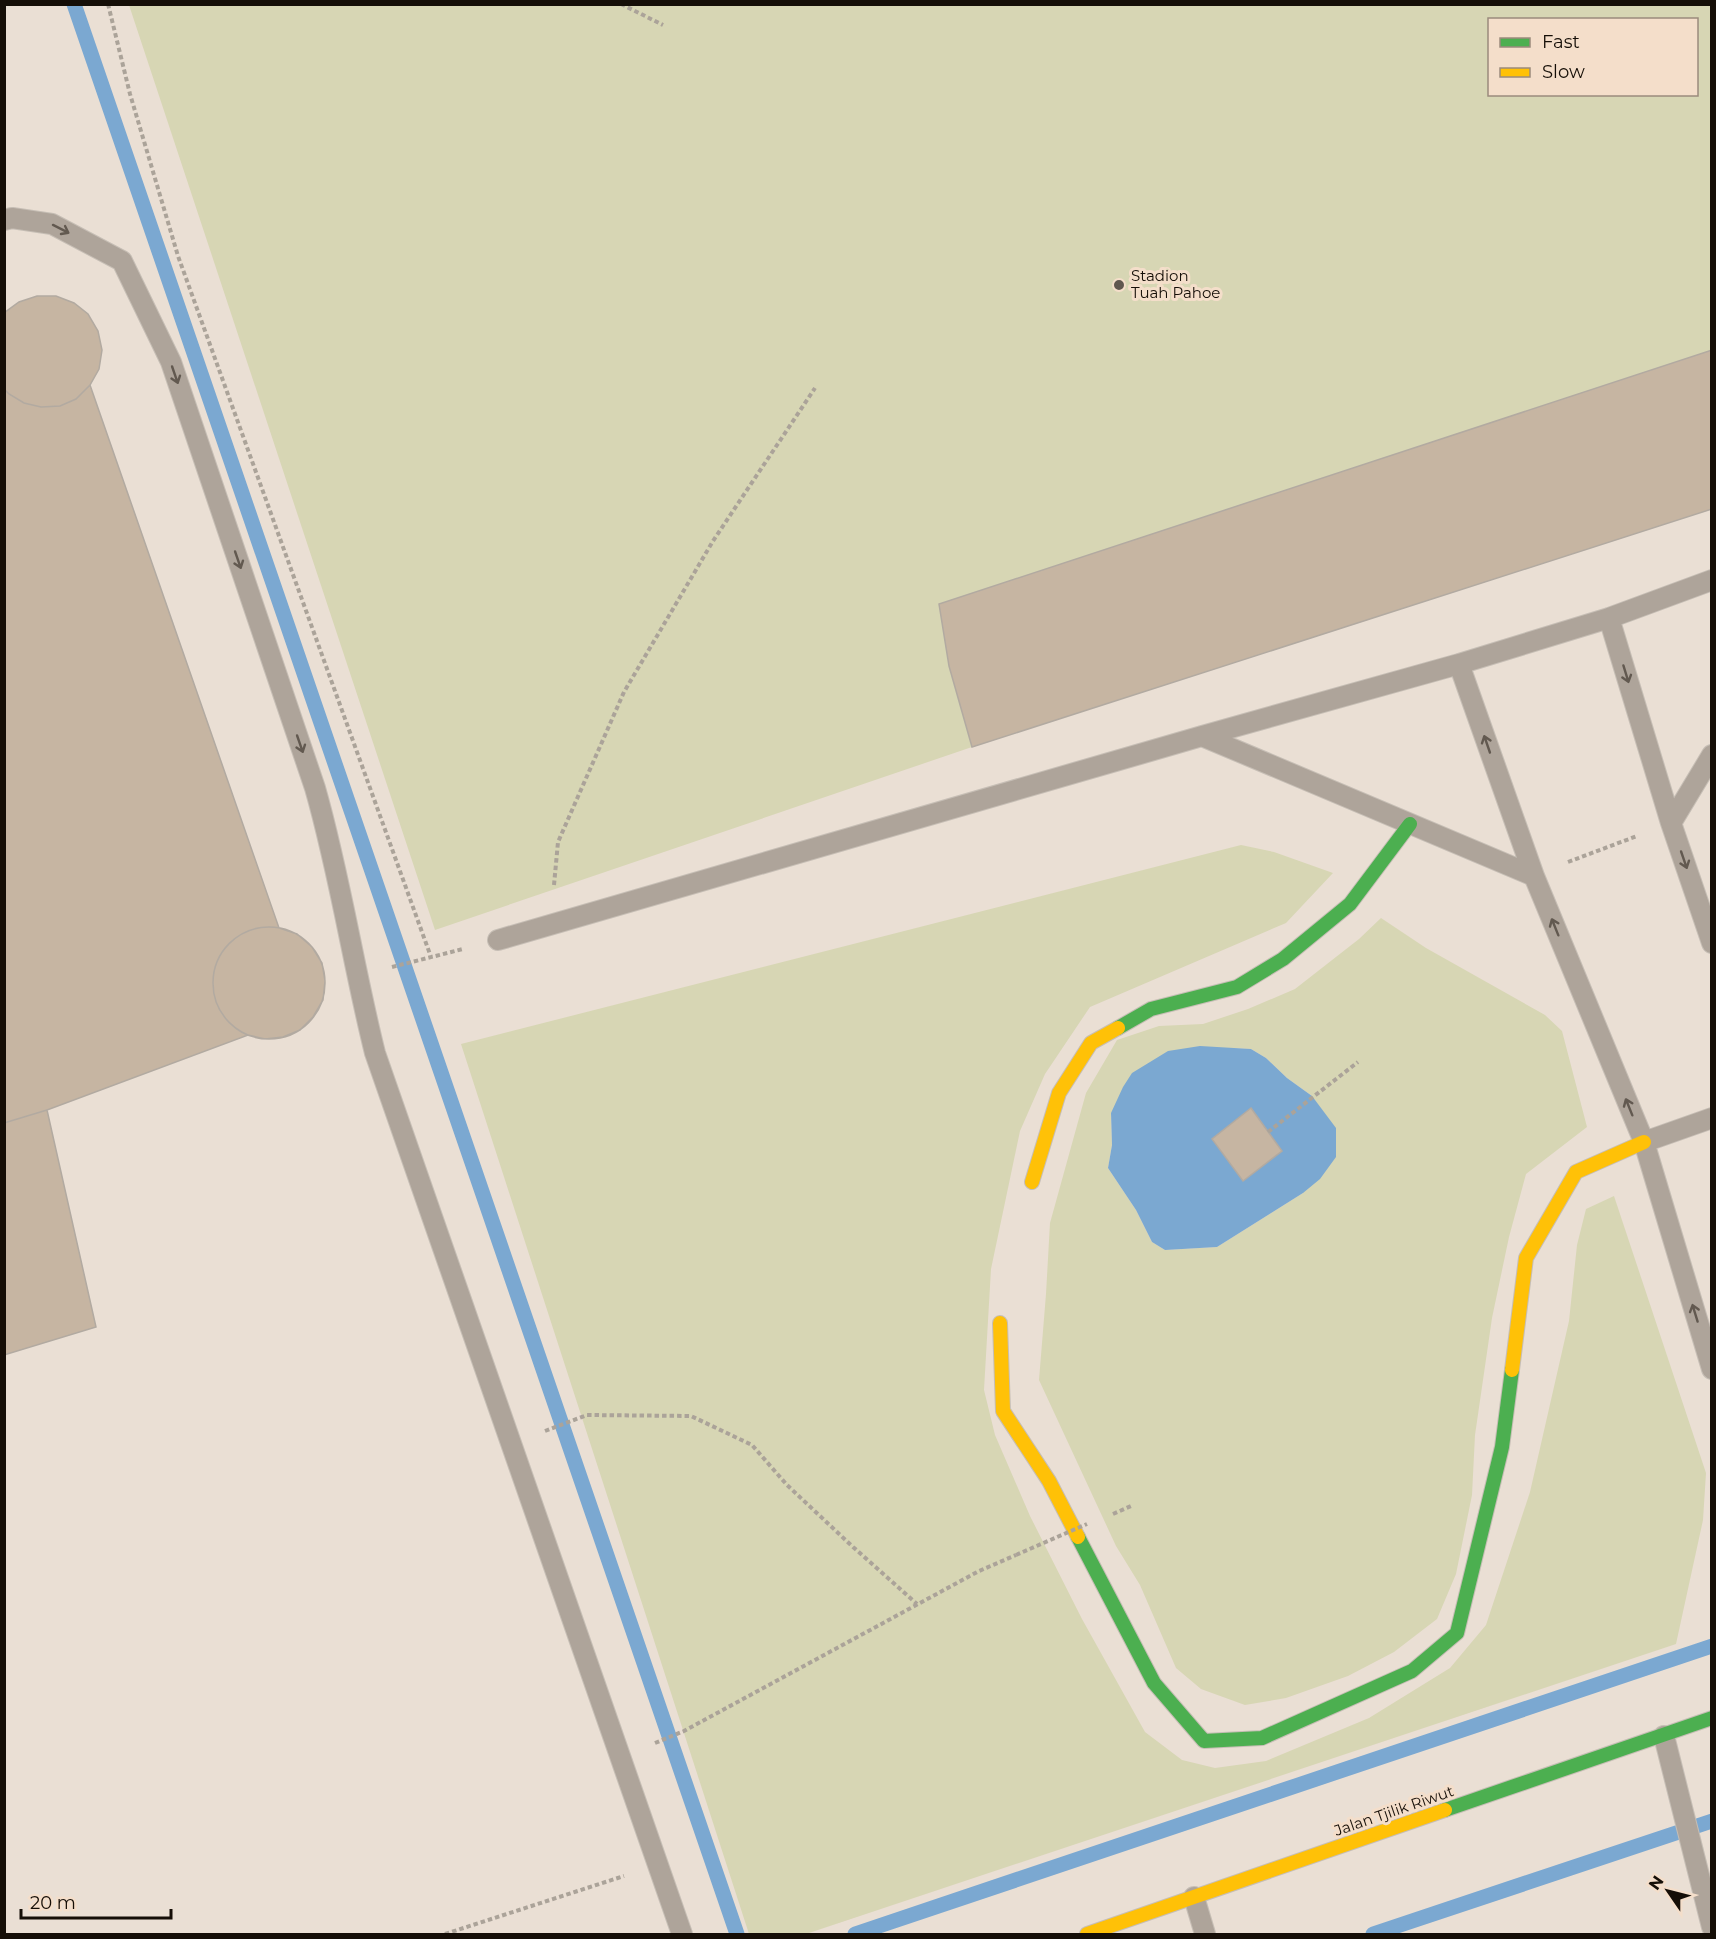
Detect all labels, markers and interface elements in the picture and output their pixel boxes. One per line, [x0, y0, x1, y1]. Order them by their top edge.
legend [1488, 18, 1698, 96]
text: Fast [1542, 31, 1580, 53]
text: Slow [1542, 61, 1585, 83]
one-way arrow [52, 223, 69, 235]
place label: Stadion Tuah Pahoe [1131, 266, 1220, 302]
marker: Stadion Tuah Pahoe [1112, 278, 1126, 292]
one-way arrow [171, 365, 182, 384]
one-way arrow [233, 550, 244, 568]
one-way arrow [1621, 664, 1632, 683]
one-way arrow [296, 734, 307, 753]
one-way arrow [1481, 735, 1492, 754]
one-way arrow [1679, 851, 1690, 869]
one-way arrow [1549, 918, 1560, 937]
one-way arrow [1623, 1099, 1634, 1117]
one-way arrow [1689, 1304, 1700, 1323]
street label: Jalan Tjilik Riwut [1331, 1781, 1456, 1840]
north arrow [1638, 1861, 1698, 1921]
text: N [1645, 1872, 1668, 1893]
scale bar [21, 1882, 171, 1920]
text: 20 m [30, 1892, 76, 1914]

